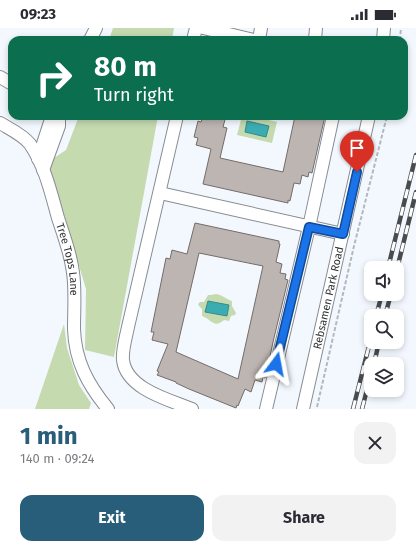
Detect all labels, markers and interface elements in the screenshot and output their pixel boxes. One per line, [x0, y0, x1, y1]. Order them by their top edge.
text: 09:23 [20, 5, 56, 23]
text: 80 m [94, 50, 157, 83]
icon: right [28, 52, 80, 104]
text: Turn right [94, 84, 174, 106]
pin [340, 131, 374, 172]
icon: arrive [346, 137, 368, 159]
street label: Tree Tops Lane [53, 221, 80, 296]
street label: Rebsamen Park Road [311, 245, 346, 350]
map controls [364, 261, 404, 397]
button: sound [364, 261, 404, 301]
button: search [364, 309, 404, 349]
position arrow [255, 343, 297, 385]
button: layers [364, 357, 404, 397]
text: 1 min [20, 422, 78, 450]
button: close [354, 422, 396, 464]
text: 140 m · 09:24 [20, 451, 94, 466]
button: Exit [20, 495, 204, 541]
button: Share [212, 495, 396, 541]

